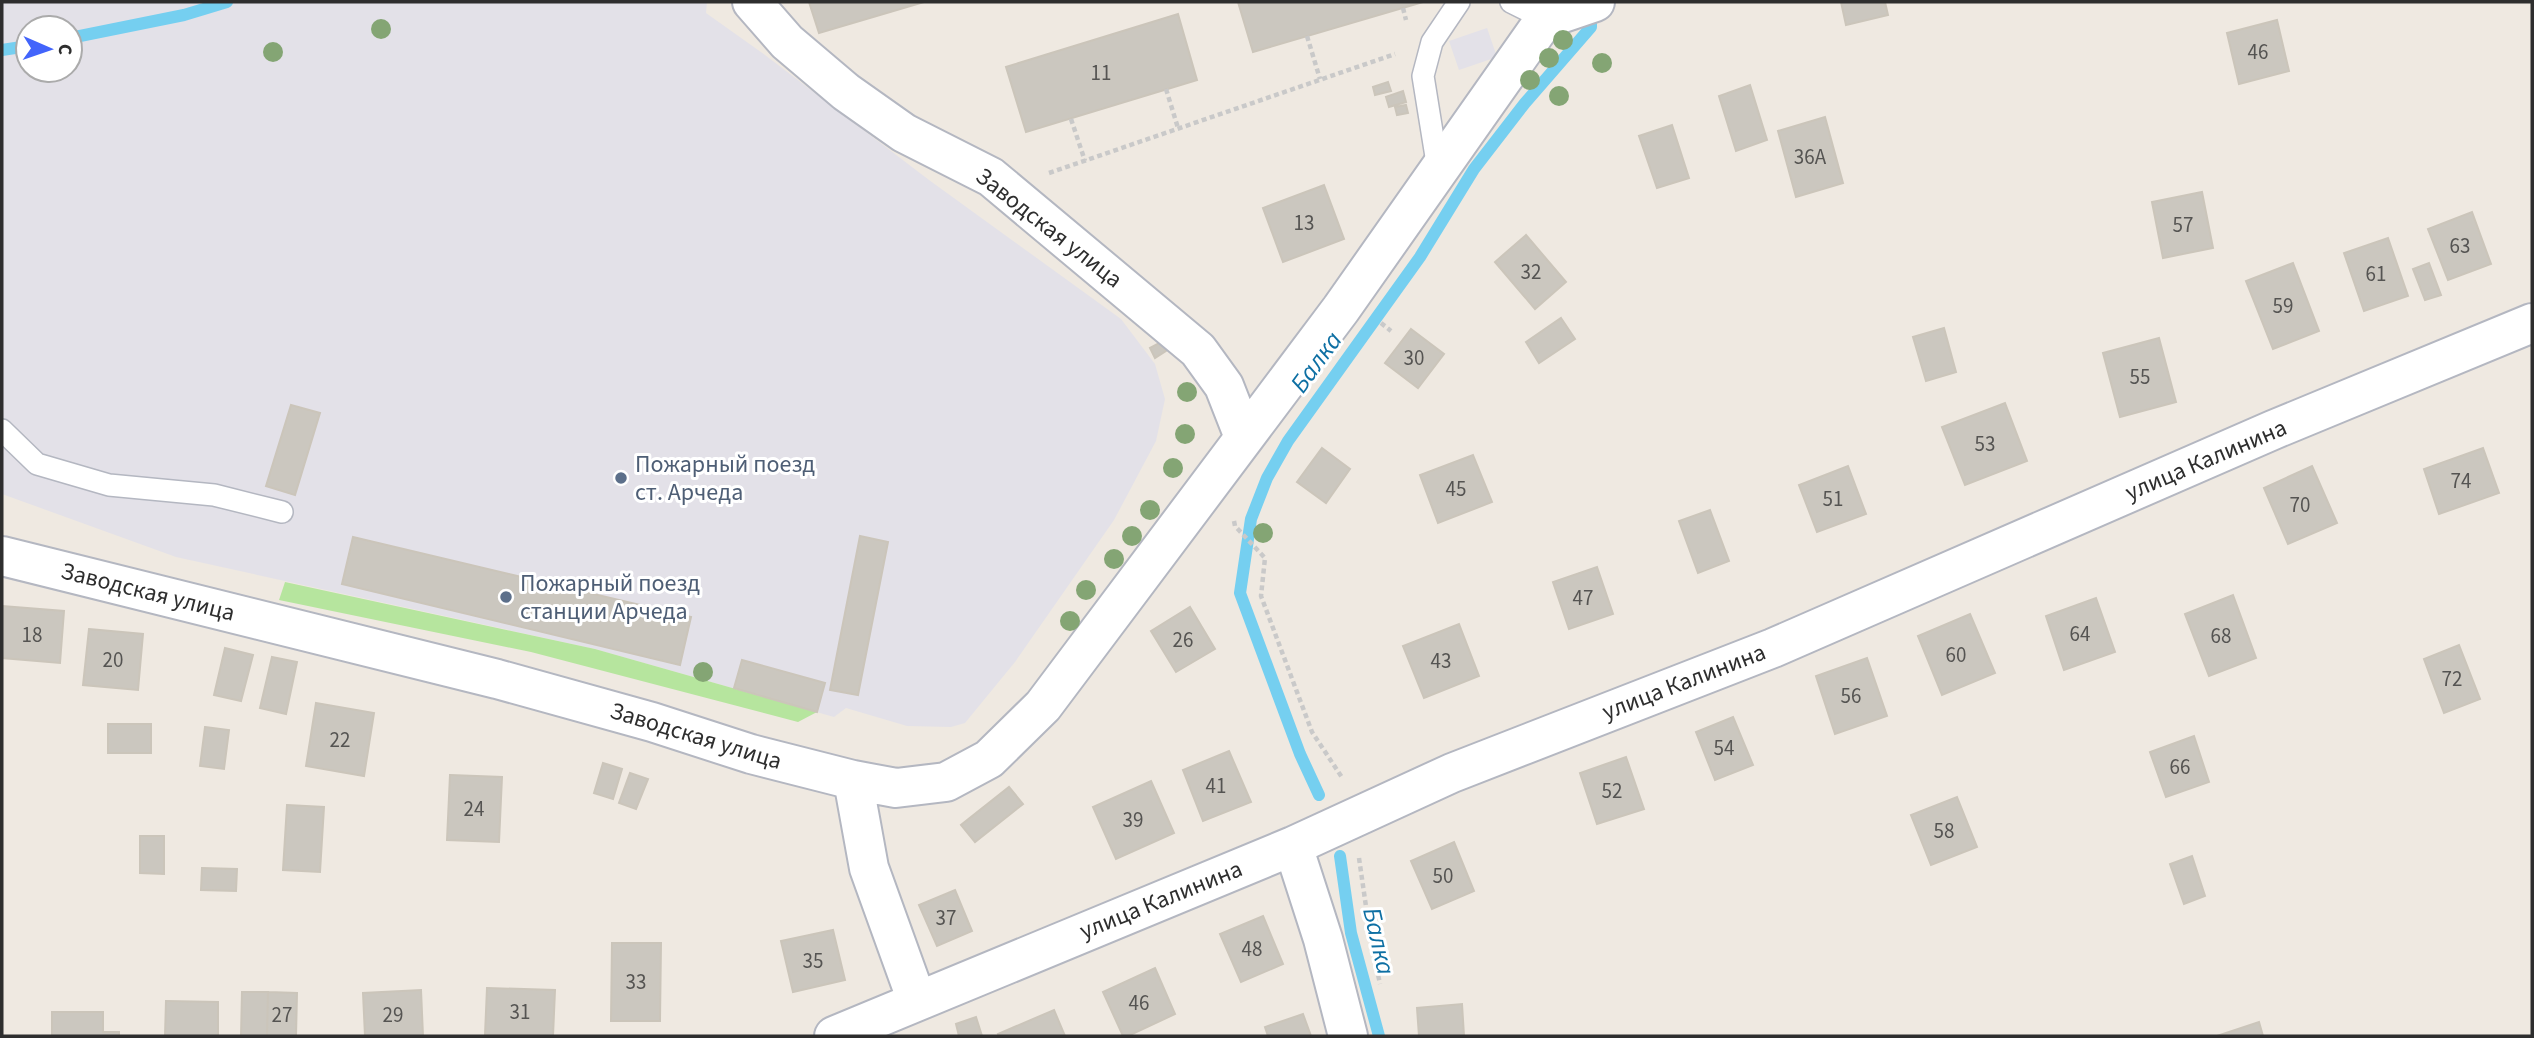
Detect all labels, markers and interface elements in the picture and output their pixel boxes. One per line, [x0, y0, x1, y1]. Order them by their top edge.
north arrow [14, 14, 84, 84]
house number: 46 [2248, 37, 2268, 67]
text: С [51, 44, 78, 56]
house number: 11 [1091, 58, 1111, 88]
house number: 36А [1794, 142, 1827, 172]
street label: Заводская улица [968, 159, 1130, 297]
house number: 13 [1294, 208, 1314, 238]
house number: 57 [2173, 210, 2193, 240]
house number: 63 [2450, 231, 2470, 261]
house number: 32 [1521, 257, 1541, 287]
house number: 61 [2366, 259, 2386, 289]
house number: 59 [2273, 291, 2293, 321]
water label: Балка [1281, 324, 1351, 400]
house number: 30 [1404, 343, 1424, 373]
house number: 55 [2130, 362, 2150, 392]
street label: улица Калинина [2120, 410, 2292, 510]
house number: 53 [1975, 429, 1995, 459]
place label: Пожарный поезд ст. Арчеда [635, 447, 815, 510]
house number: 74 [2451, 466, 2471, 496]
marker: Пожарный поезд ст. Арчеда [613, 470, 629, 486]
house number: 45 [1446, 474, 1466, 504]
house number: 51 [1823, 484, 1843, 514]
house number: 70 [2290, 490, 2310, 520]
street label: Заводская улица [57, 553, 239, 631]
place label: Пожарный поезд станции Арчеда [520, 566, 700, 629]
house number: 47 [1573, 583, 1593, 613]
marker: Пожарный поезд станции Арчеда [498, 589, 514, 605]
house number: 64 [2070, 619, 2090, 649]
house number: 18 [22, 620, 42, 650]
house number: 68 [2211, 621, 2231, 651]
house number: 26 [1173, 625, 1193, 655]
street label: улица Калинина [1597, 635, 1771, 729]
house number: 60 [1946, 640, 1966, 670]
house number: 20 [103, 645, 123, 675]
house number: 43 [1431, 646, 1451, 676]
house number: 72 [2442, 664, 2462, 694]
house number: 56 [1841, 681, 1861, 711]
street label: Заводская улица [606, 693, 786, 779]
house number: 22 [330, 725, 350, 755]
house number: 54 [1714, 733, 1734, 763]
house number: 66 [2170, 752, 2190, 782]
house number: 41 [1206, 771, 1226, 801]
house number: 52 [1602, 776, 1622, 806]
house number: 24 [464, 794, 484, 824]
house number: 39 [1123, 805, 1143, 835]
house number: 58 [1934, 816, 1954, 846]
street label: улица Калинина [1074, 851, 1248, 949]
house number: 50 [1433, 861, 1453, 891]
house number: 37 [936, 903, 956, 933]
water label: Балка [1353, 904, 1405, 978]
house number: 48 [1242, 934, 1262, 964]
house number: 35 [803, 946, 823, 976]
house number: 33 [626, 967, 646, 997]
house number: 46 [1129, 988, 1149, 1018]
house number: 31 [510, 997, 530, 1027]
house number: 27 [272, 1000, 292, 1030]
house number: 29 [383, 1000, 403, 1030]

